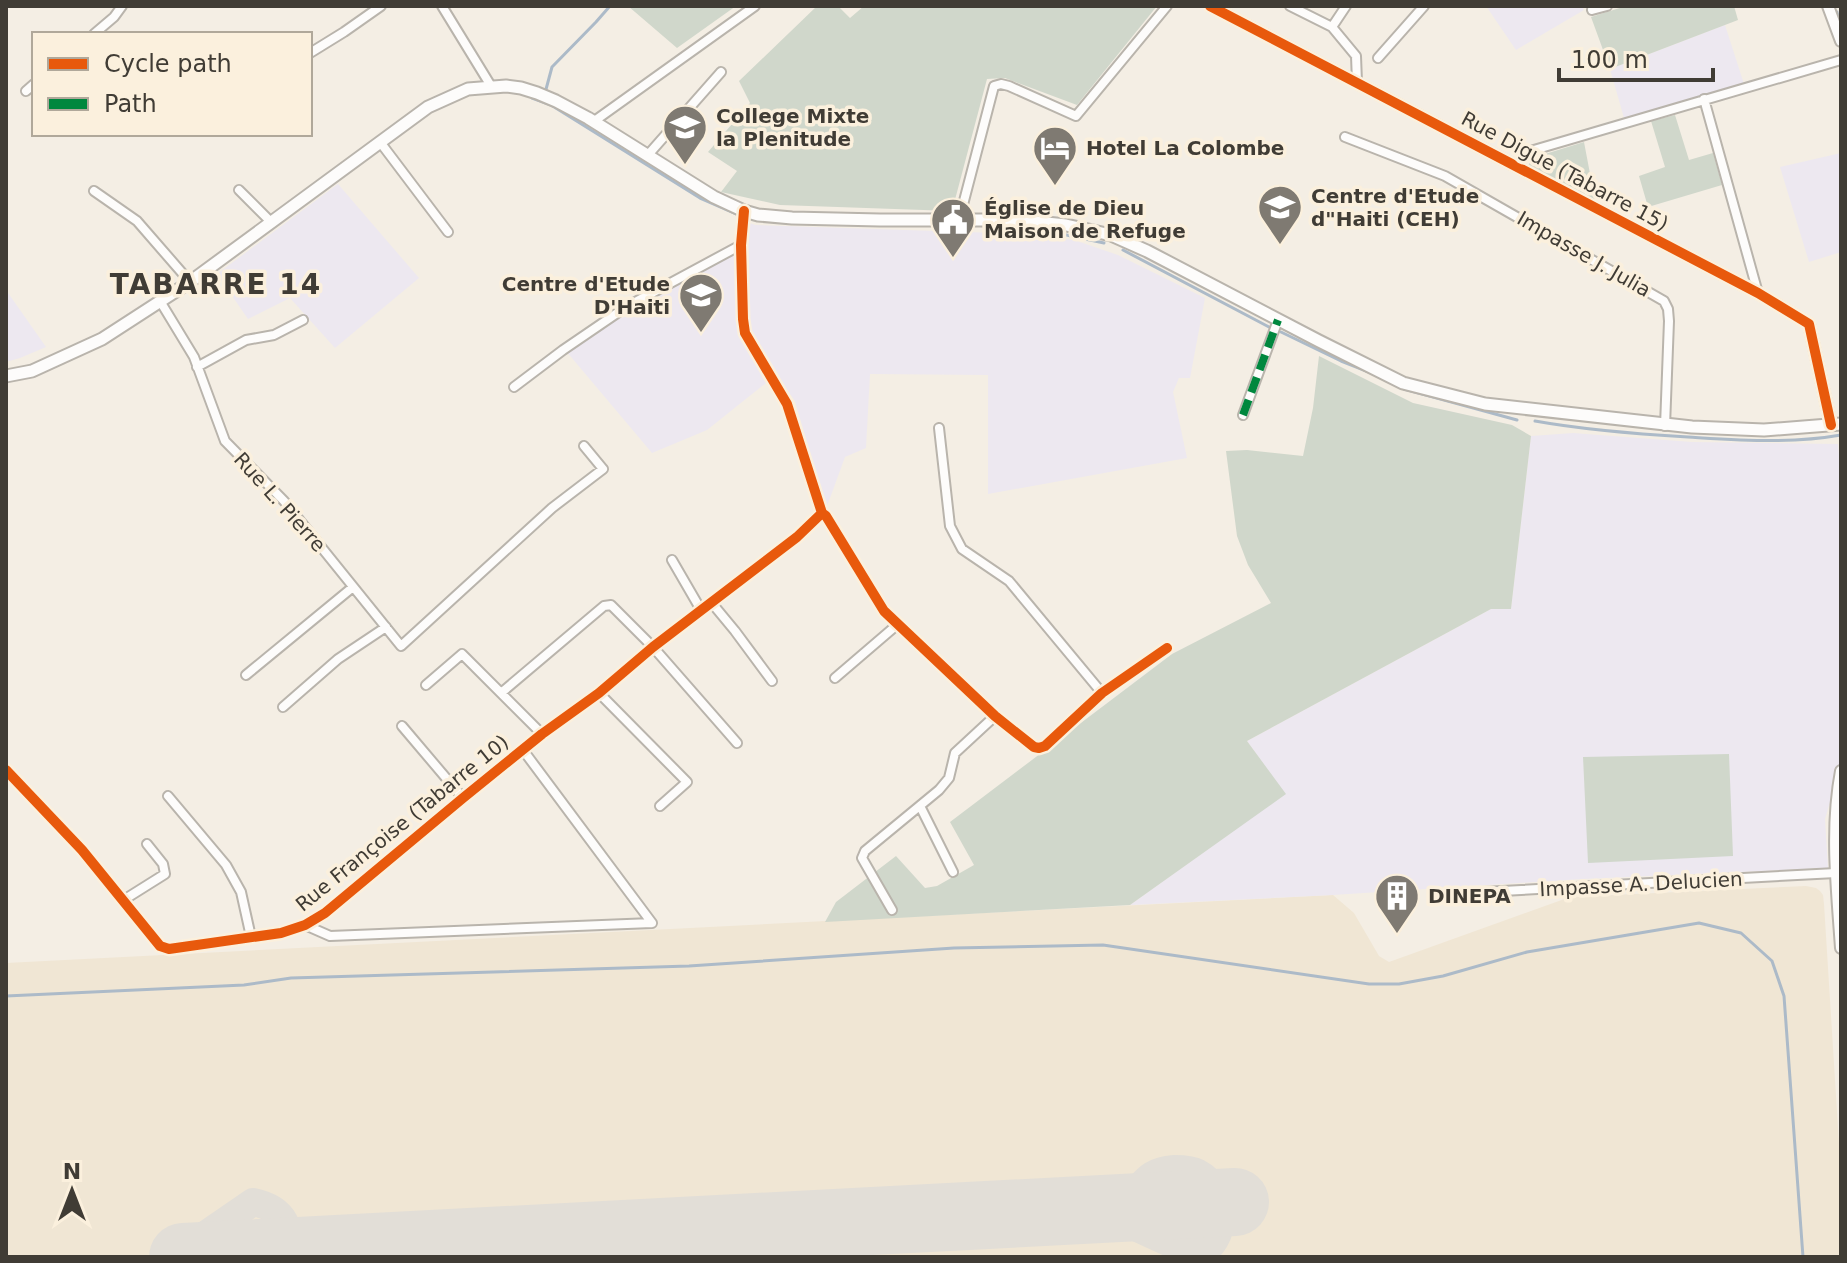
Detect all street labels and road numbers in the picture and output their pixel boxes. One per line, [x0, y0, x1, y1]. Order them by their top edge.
street label: Rue Digue (Tabarre 15) [1457, 106, 1673, 236]
street label: Impasse J. Julia [1513, 206, 1655, 302]
street label: Rue L. Pierre [229, 447, 331, 557]
street label: Rue Françoise (Tabarre 10) [291, 730, 513, 916]
street label: Impasse A. Delucien [1539, 867, 1743, 901]

